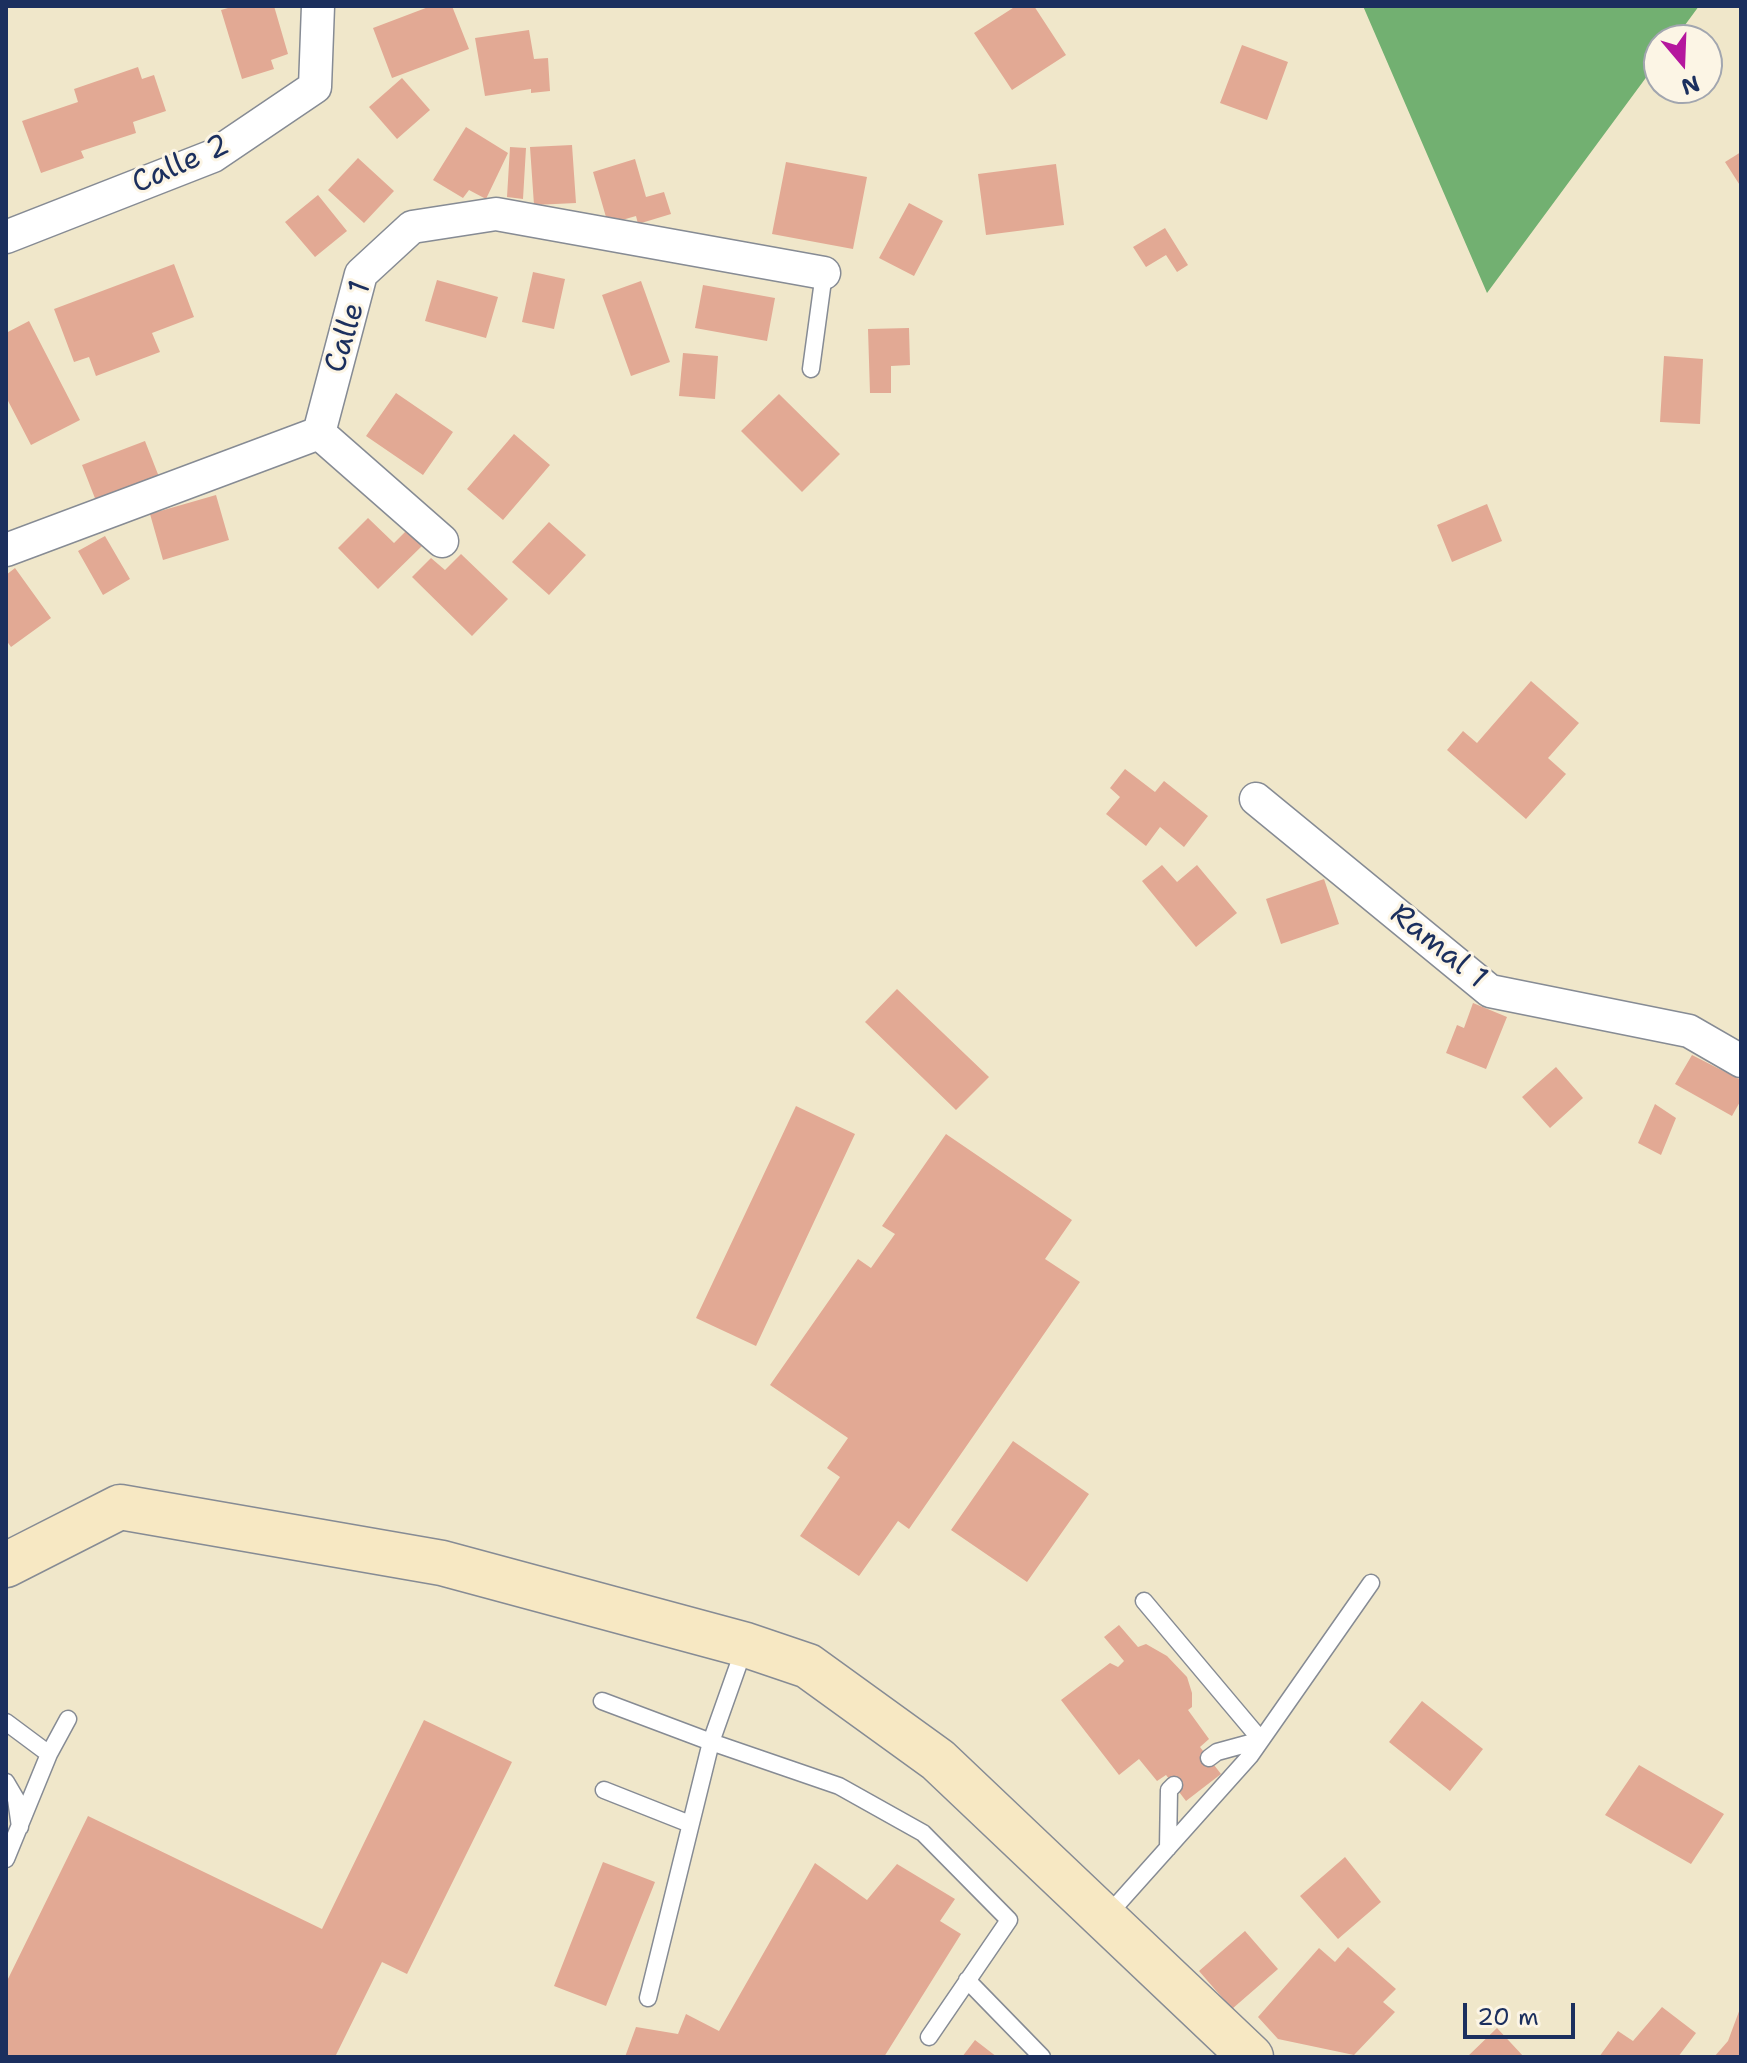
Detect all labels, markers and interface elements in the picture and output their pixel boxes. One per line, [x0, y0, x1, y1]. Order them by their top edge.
north arrow [1643, 24, 1723, 104]
text: N [1677, 69, 1703, 102]
street label: Calle 2 [127, 128, 235, 202]
street label: Calle 1 [318, 277, 380, 377]
street label: Ramal 1 [1382, 897, 1494, 997]
scale bar [1467, 1987, 1579, 2037]
text: 20 m [1477, 2001, 1539, 2033]

